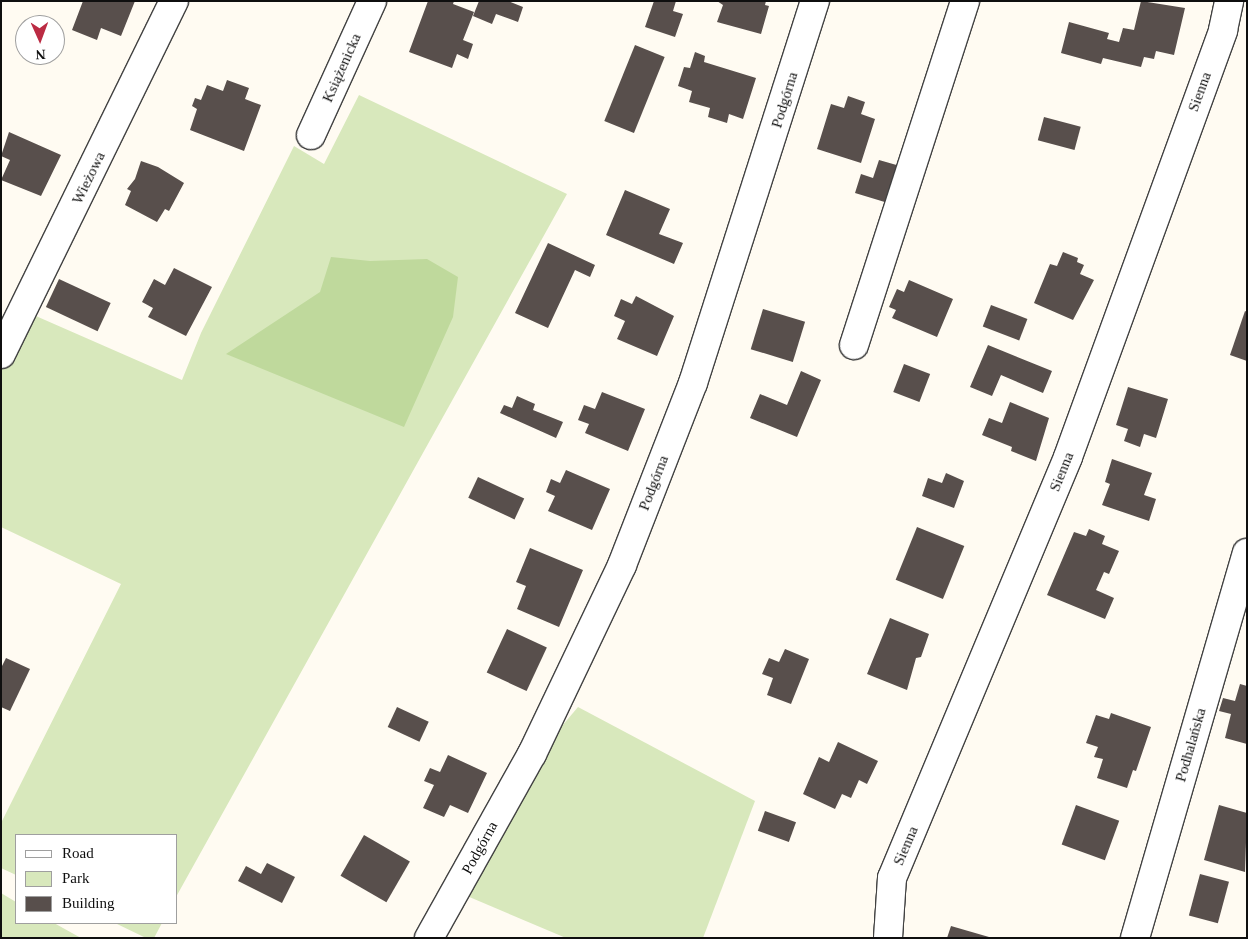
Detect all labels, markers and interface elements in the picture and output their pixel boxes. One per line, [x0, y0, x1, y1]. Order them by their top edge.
north arrow [15, 15, 65, 65]
street label: Książenicka [319, 31, 365, 105]
text: N [35, 47, 46, 62]
street label: Podgórna [768, 70, 802, 130]
street label: Sienna [1185, 70, 1215, 114]
street label: Wieżowa [69, 149, 109, 207]
street label: Sienna [1046, 450, 1078, 494]
street label: Podgórna [635, 453, 673, 513]
street label: Podhalańska [1172, 706, 1210, 784]
street label: Podgórna [458, 818, 502, 878]
street label: Sienna [890, 824, 922, 868]
legend [15, 834, 178, 924]
text: Road [62, 845, 94, 861]
text: Park [62, 870, 90, 886]
text: Building [62, 895, 115, 911]

